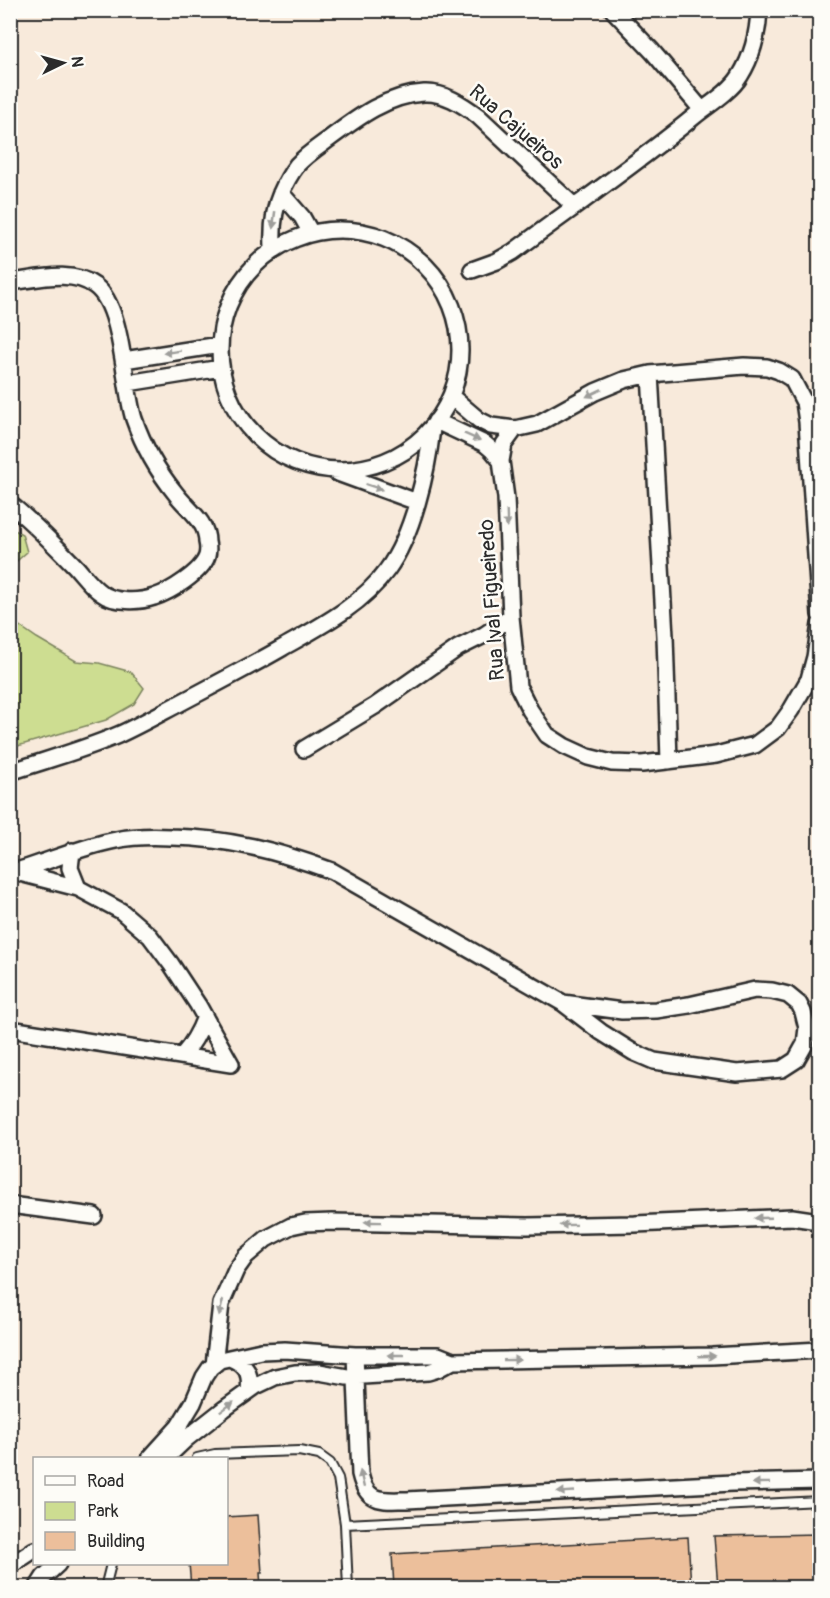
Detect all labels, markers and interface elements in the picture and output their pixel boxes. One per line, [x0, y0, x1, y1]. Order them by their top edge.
north arrow [33, 33, 93, 93]
text: N [67, 56, 87, 68]
street label: Rua Cajueiros [463, 79, 569, 176]
one-way arrow [269, 210, 278, 229]
one-way arrow [162, 348, 181, 357]
one-way arrow [586, 388, 603, 397]
one-way arrow [463, 432, 481, 442]
one-way arrow [365, 482, 383, 492]
one-way arrow [502, 510, 512, 529]
street label: Rua Ival Figueiredo [473, 518, 511, 682]
one-way arrow [753, 1214, 772, 1223]
one-way arrow [364, 1218, 383, 1227]
one-way arrow [559, 1220, 578, 1230]
one-way arrow [216, 1299, 226, 1317]
one-way arrow [387, 1350, 406, 1360]
one-way arrow [697, 1351, 716, 1361]
one-way arrow [502, 1355, 521, 1365]
one-way arrow [219, 1402, 234, 1414]
legend [33, 1457, 228, 1565]
text: Road [87, 1470, 124, 1493]
one-way arrow [357, 1470, 367, 1488]
one-way arrow [752, 1478, 771, 1488]
one-way arrow [557, 1487, 576, 1496]
text: Park [87, 1500, 119, 1523]
text: Building [87, 1530, 145, 1553]

